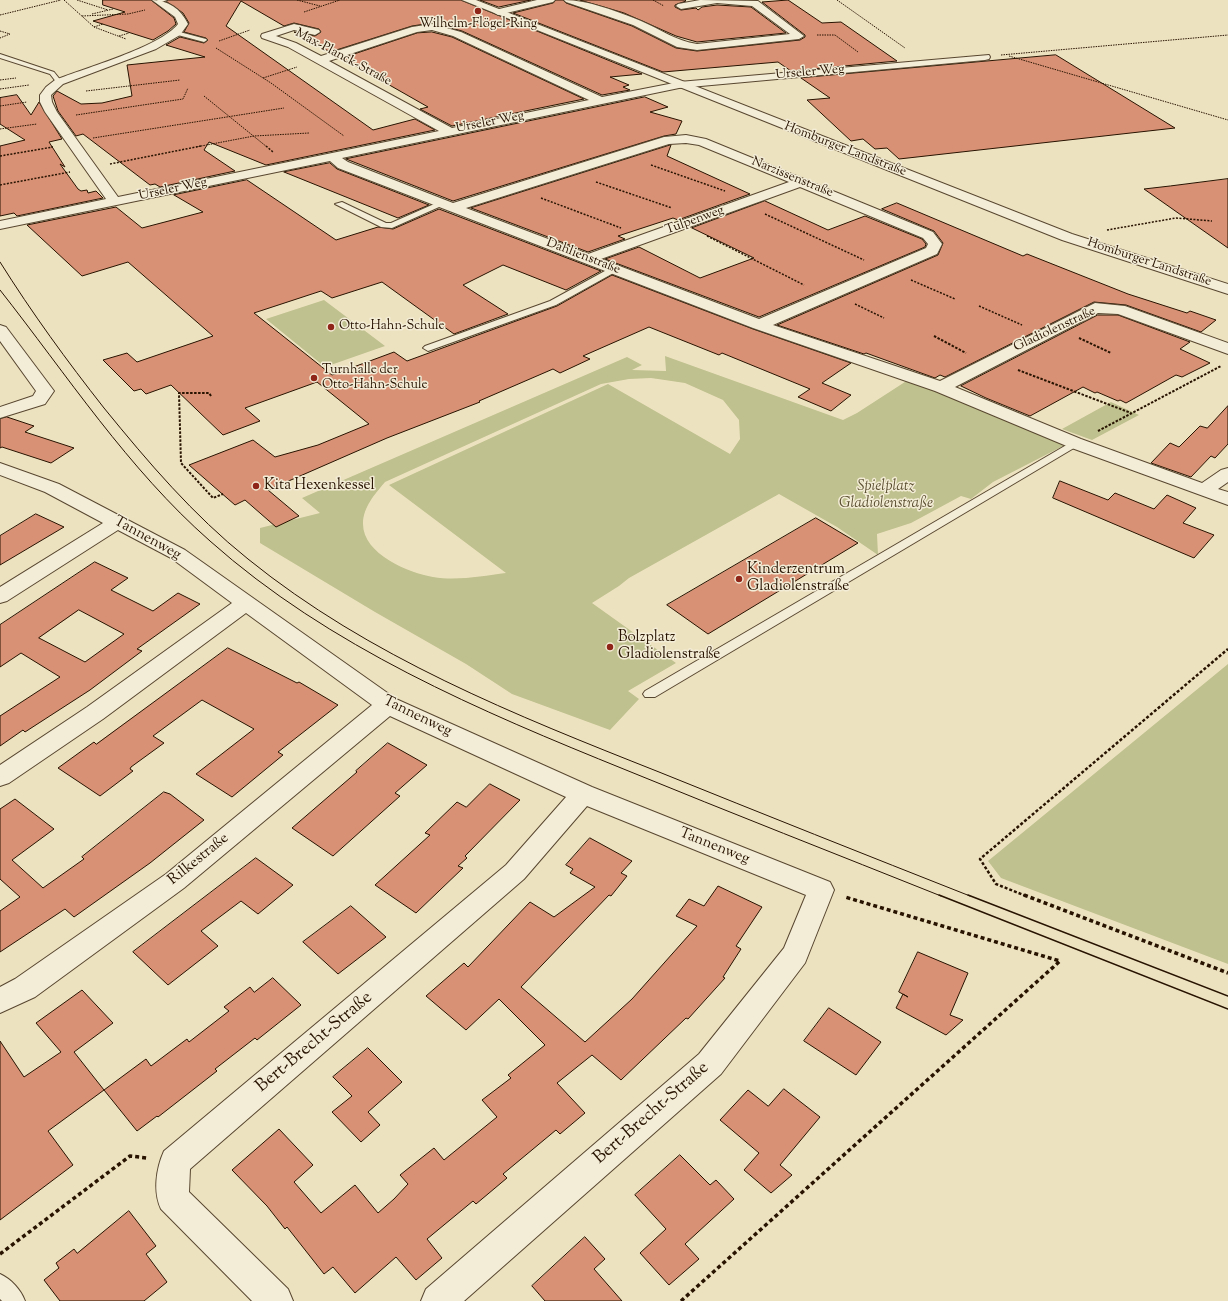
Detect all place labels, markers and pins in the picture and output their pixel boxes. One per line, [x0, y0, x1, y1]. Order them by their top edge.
marker: Wilhelm-Flögel-Ring [473, 6, 483, 16]
place label: Wilhelm-Flögel-Ring [419, 17, 537, 33]
place label: Otto-Hahn-Schule [339, 319, 444, 335]
marker: Otto-Hahn-Schule [326, 322, 336, 332]
place label: Turnhalle der Otto-Hahn-Schule [322, 363, 427, 394]
marker: Turnhalle der Otto-Hahn-Schule [309, 373, 319, 383]
place label: Kita Hexenkessel [264, 477, 375, 495]
marker: Kita Hexenkessel [251, 481, 261, 491]
place label: Kinderzentrum Gladiolenstraße [747, 561, 849, 596]
marker: Kinderzentrum Gladiolenstraße [734, 574, 744, 584]
place label: Bolzplatz Gladiolenstraße [618, 629, 720, 664]
marker: Bolzplatz Gladiolenstraße [605, 642, 615, 652]

